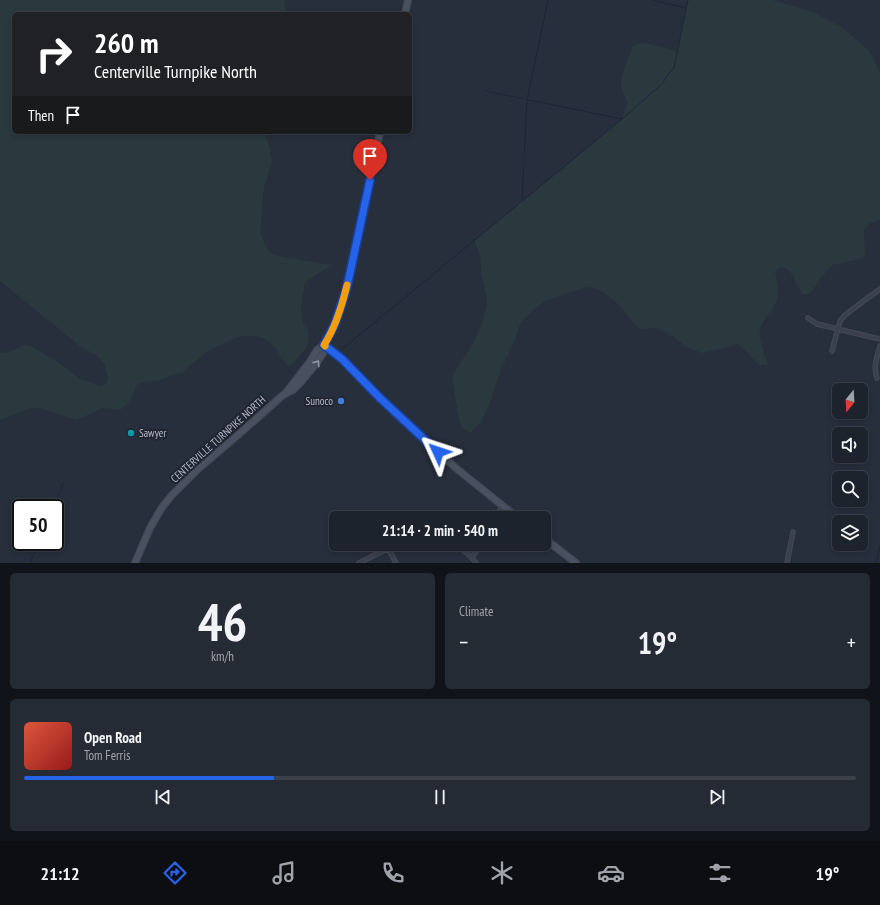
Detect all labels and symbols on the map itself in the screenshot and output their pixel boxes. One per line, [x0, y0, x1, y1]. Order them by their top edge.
pin [353, 139, 387, 180]
one-way arrow [312, 360, 319, 367]
north arrow [832, 383, 868, 419]
street label: CENTERVILLE TURNPIKE NORTH [168, 393, 268, 485]
place label: Sunoco [305, 394, 333, 408]
marker: Sunoco [336, 396, 346, 406]
place label: Sawyer [139, 426, 166, 440]
marker: Sawyer [126, 428, 136, 438]
position arrow [417, 431, 459, 473]
speed limit sign: 50 [12, 499, 64, 551]

